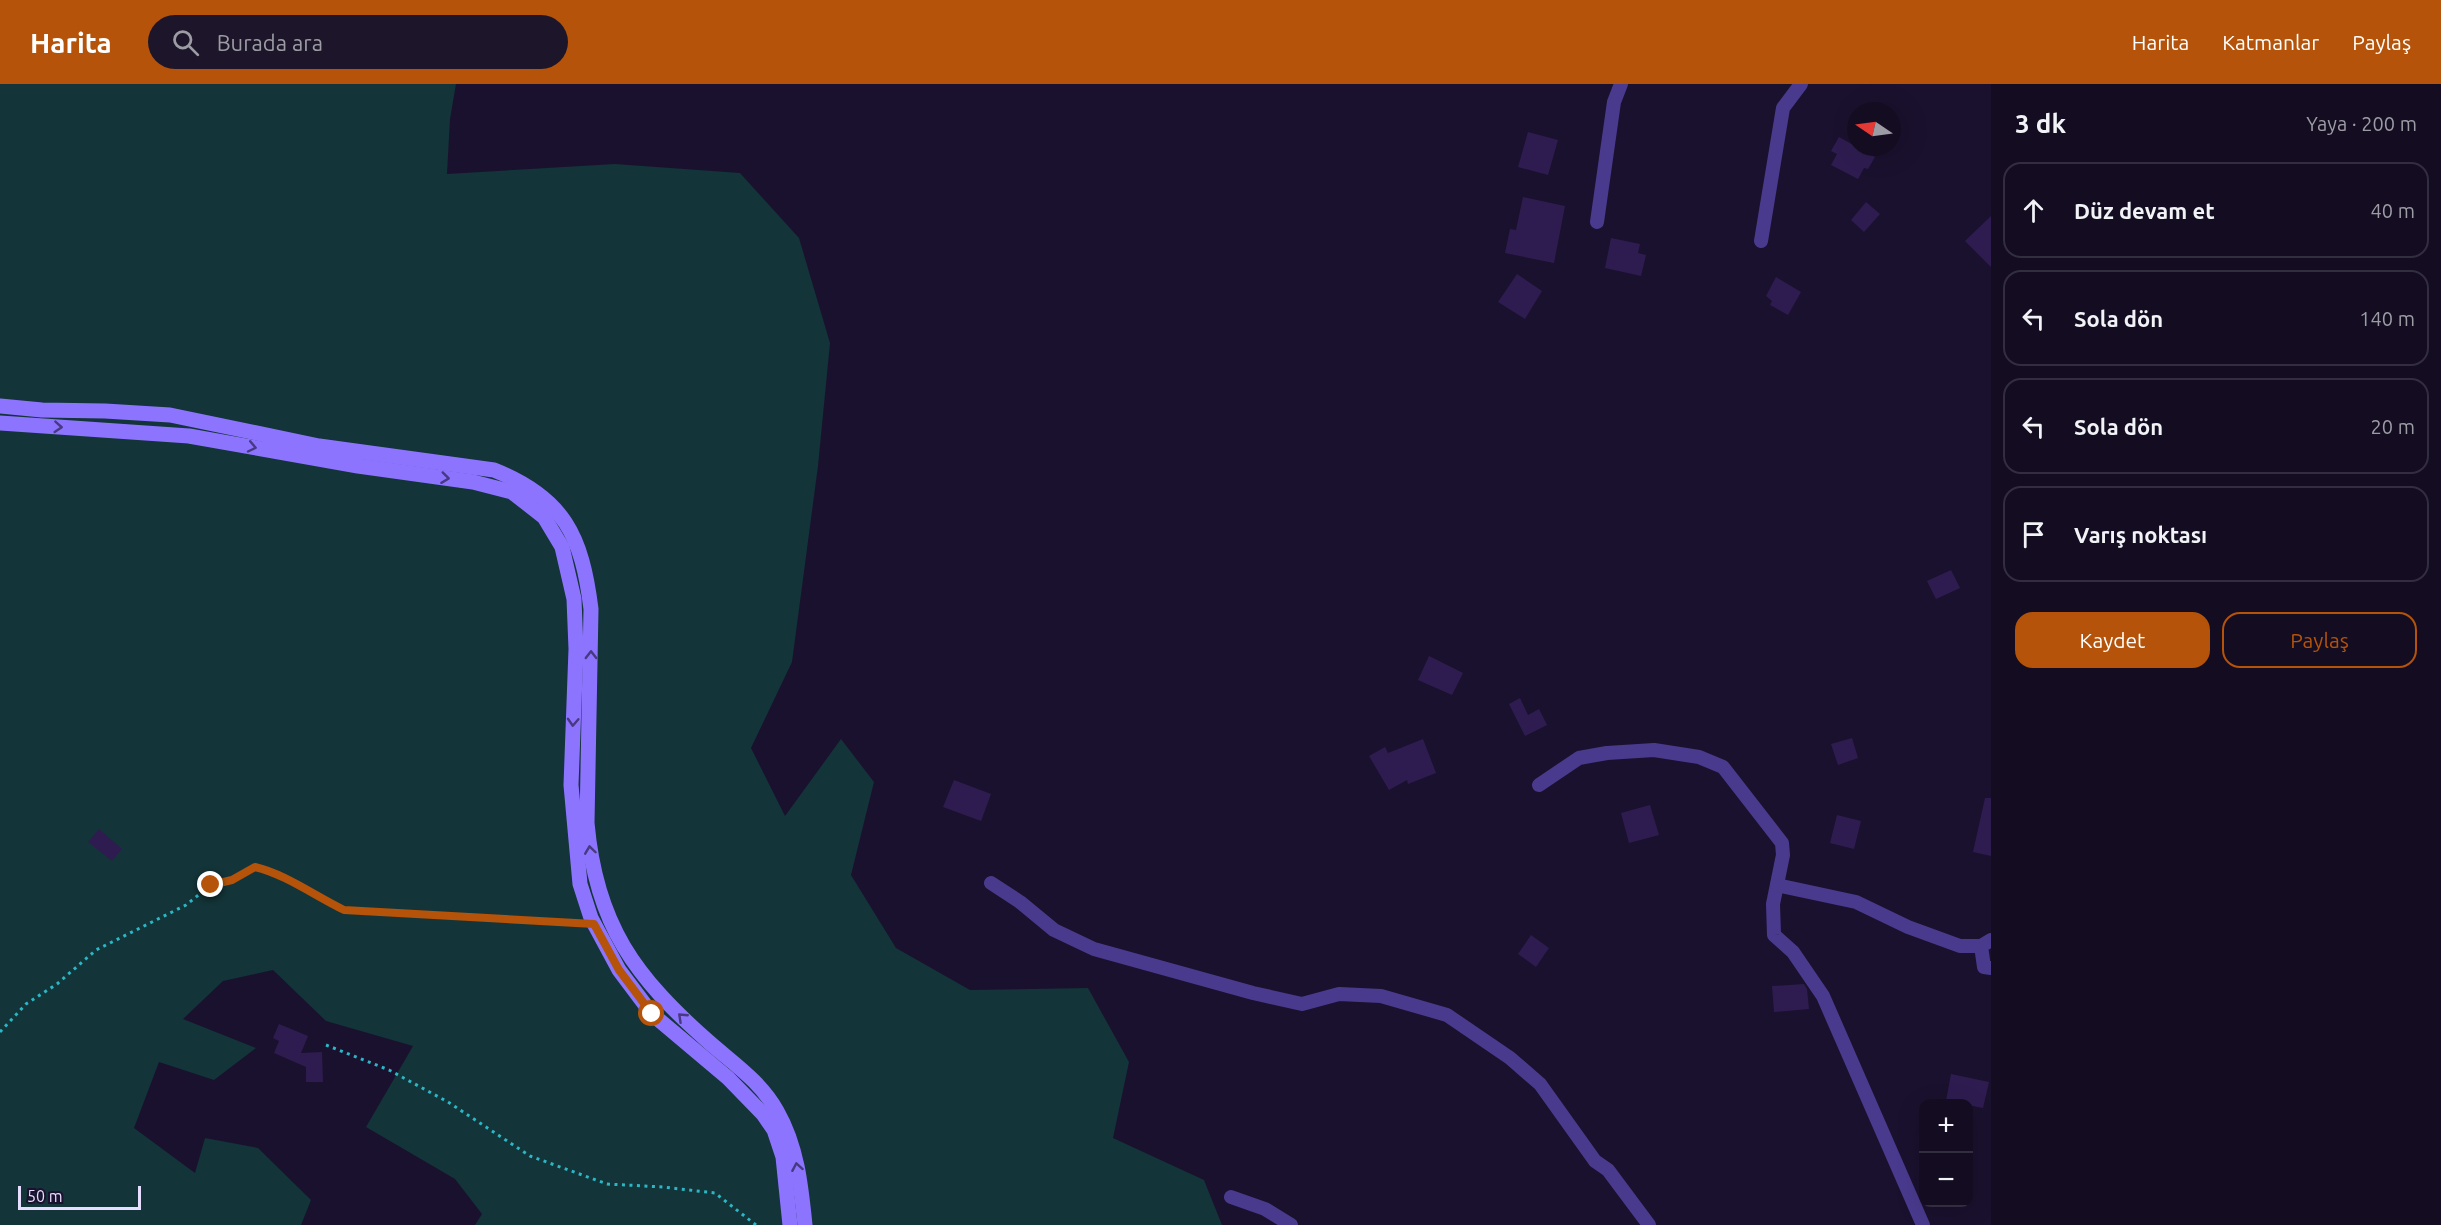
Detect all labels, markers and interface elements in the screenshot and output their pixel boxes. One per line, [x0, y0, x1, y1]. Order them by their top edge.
search box [148, 15, 568, 69]
icon: search [169, 26, 202, 59]
text: Harita [30, 27, 112, 58]
text: Burada ara [217, 30, 323, 55]
text: Harita [2132, 30, 2189, 54]
text: Katmanlar [2222, 30, 2319, 54]
text: Paylaş [2352, 30, 2411, 54]
north arrow [1847, 102, 1901, 156]
text: 3 dk [2015, 109, 2066, 138]
text: Yaya · 200 m [2306, 112, 2417, 135]
icon: ahead [2017, 194, 2050, 227]
text: Düz devam et [2074, 198, 2215, 223]
text: 40 m [2371, 199, 2415, 222]
icon: left [2017, 302, 2050, 335]
text: Sola dön [2074, 306, 2163, 331]
text: 140 m [2359, 307, 2415, 330]
icon: left [2017, 410, 2050, 443]
text: Sola dön [2074, 414, 2163, 439]
text: 20 m [2371, 415, 2415, 438]
one-way arrow [54, 421, 63, 434]
one-way arrow [247, 440, 257, 453]
one-way arrow [440, 471, 449, 483]
icon: arrive [2017, 518, 2050, 551]
text: Varış noktası [2074, 522, 2207, 547]
button: Kaydet [2015, 612, 2210, 668]
button: Paylaş [2222, 612, 2417, 668]
one-way arrow [585, 651, 597, 660]
one-way arrow [566, 717, 579, 726]
one-way arrow [584, 845, 596, 854]
route end [197, 871, 223, 897]
route start [638, 1000, 664, 1026]
one-way arrow [678, 1013, 689, 1024]
map controls [1919, 1099, 1973, 1207]
button: + [1919, 1099, 1973, 1153]
button: − [1919, 1153, 1973, 1207]
one-way arrow [791, 1162, 804, 1172]
scale bar [18, 1183, 141, 1210]
text: 50 m [27, 1187, 63, 1205]

